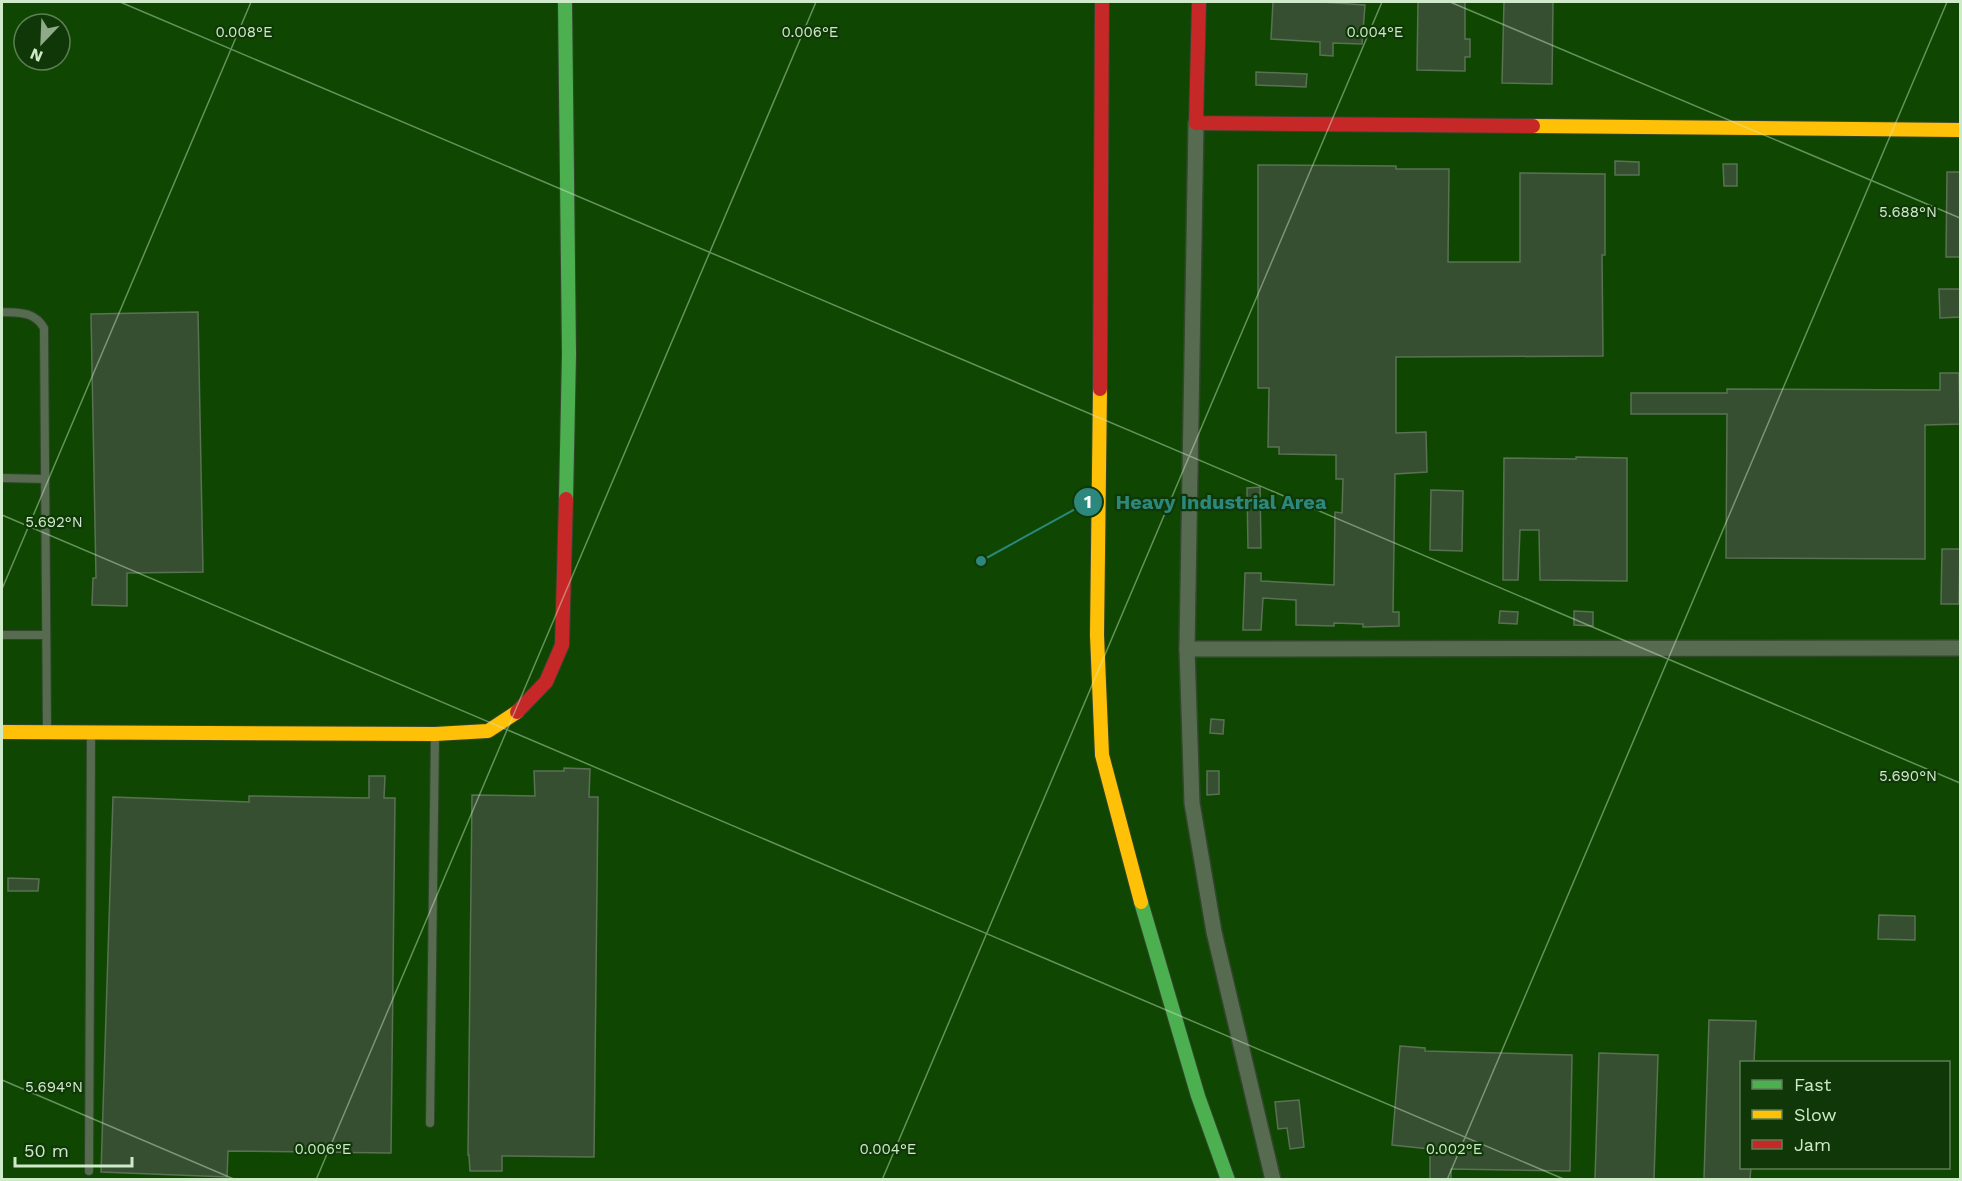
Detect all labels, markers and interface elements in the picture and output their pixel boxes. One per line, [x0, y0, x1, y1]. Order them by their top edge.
north arrow [12, 12, 72, 72]
text: 0.008°E [216, 23, 272, 41]
text: 0.006°E [782, 23, 838, 41]
text: 0.004°E [1347, 23, 1403, 41]
text: N [27, 44, 46, 66]
text: 5.688°N [1879, 203, 1937, 221]
callout: Heavy Industrial Area [1073, 483, 1339, 521]
text: Heavy Industrial Area [1115, 490, 1327, 514]
text: 1 [1084, 491, 1092, 512]
text: 5.692°N [25, 513, 83, 531]
text: 5.690°N [1879, 767, 1937, 785]
legend [1740, 1061, 1950, 1169]
text: Fast [1794, 1074, 1832, 1095]
text: 5.694°N [25, 1078, 83, 1096]
text: Slow [1794, 1104, 1837, 1125]
scale bar [15, 1130, 132, 1168]
text: Jam [1794, 1134, 1831, 1155]
text: 50 m [24, 1140, 69, 1161]
text: 0.006°E [295, 1140, 351, 1158]
text: 0.004°E [860, 1140, 916, 1158]
text: 0.002°E [1426, 1140, 1482, 1158]

